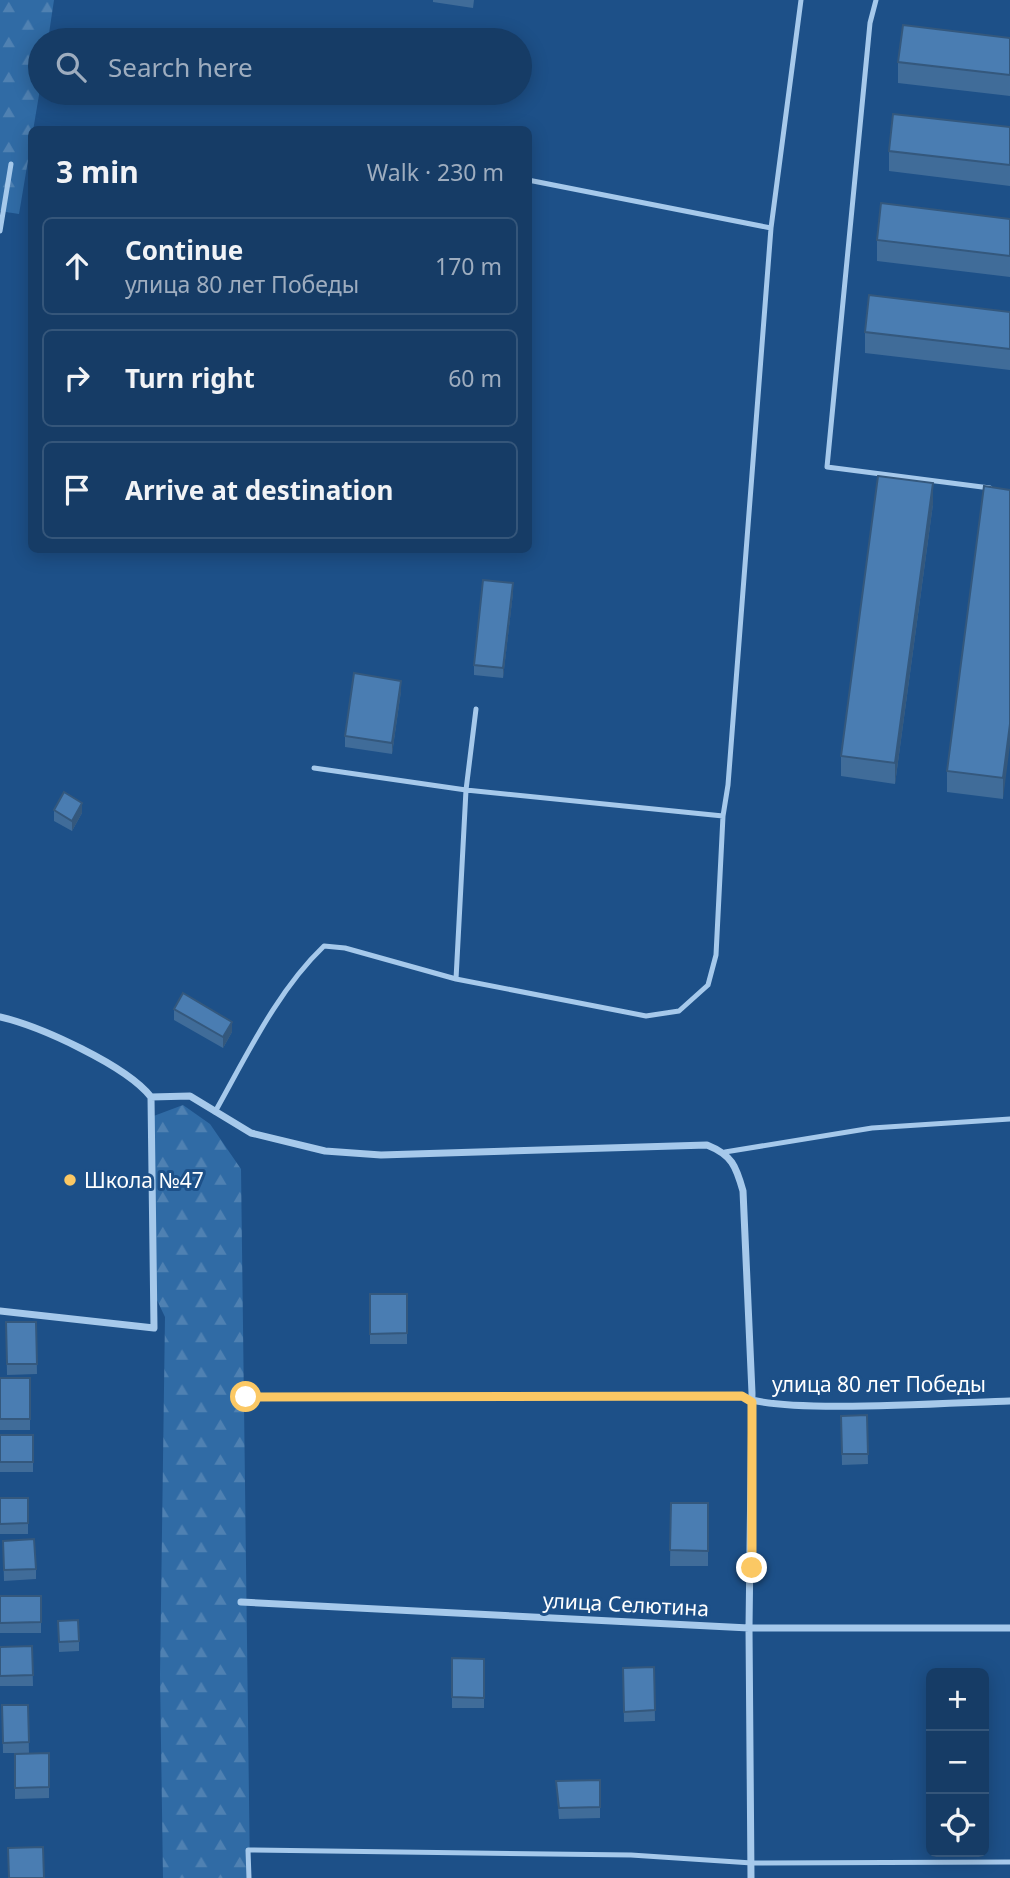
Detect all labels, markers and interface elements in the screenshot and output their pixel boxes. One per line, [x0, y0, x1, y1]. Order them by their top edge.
search box [28, 28, 532, 105]
icon: search [52, 48, 90, 86]
text: Search here [108, 49, 253, 85]
text: 3 min [56, 151, 139, 192]
text: Walk · 230 m [367, 156, 504, 188]
text: Continue [125, 232, 243, 268]
icon: ahead [58, 247, 96, 285]
text: 170 m [435, 250, 502, 282]
text: улица 80 лет Победы [125, 268, 359, 300]
icon: right [58, 359, 96, 397]
text: Turn right [125, 360, 255, 396]
text: 60 m [448, 362, 502, 394]
icon: arrive [58, 471, 96, 509]
text: Arrive at destination [125, 472, 394, 508]
place label: Школа №47 [84, 1166, 204, 1194]
marker: Школа №47 [62, 1172, 78, 1188]
street label: улица 80 лет Победы [772, 1370, 986, 1398]
route start [230, 1381, 261, 1412]
route end [736, 1552, 767, 1583]
street label: улица Селютина [542, 1586, 710, 1622]
map controls [926, 1668, 989, 1857]
button: + [926, 1668, 989, 1731]
button: − [926, 1731, 989, 1794]
button: locate [926, 1794, 989, 1857]

